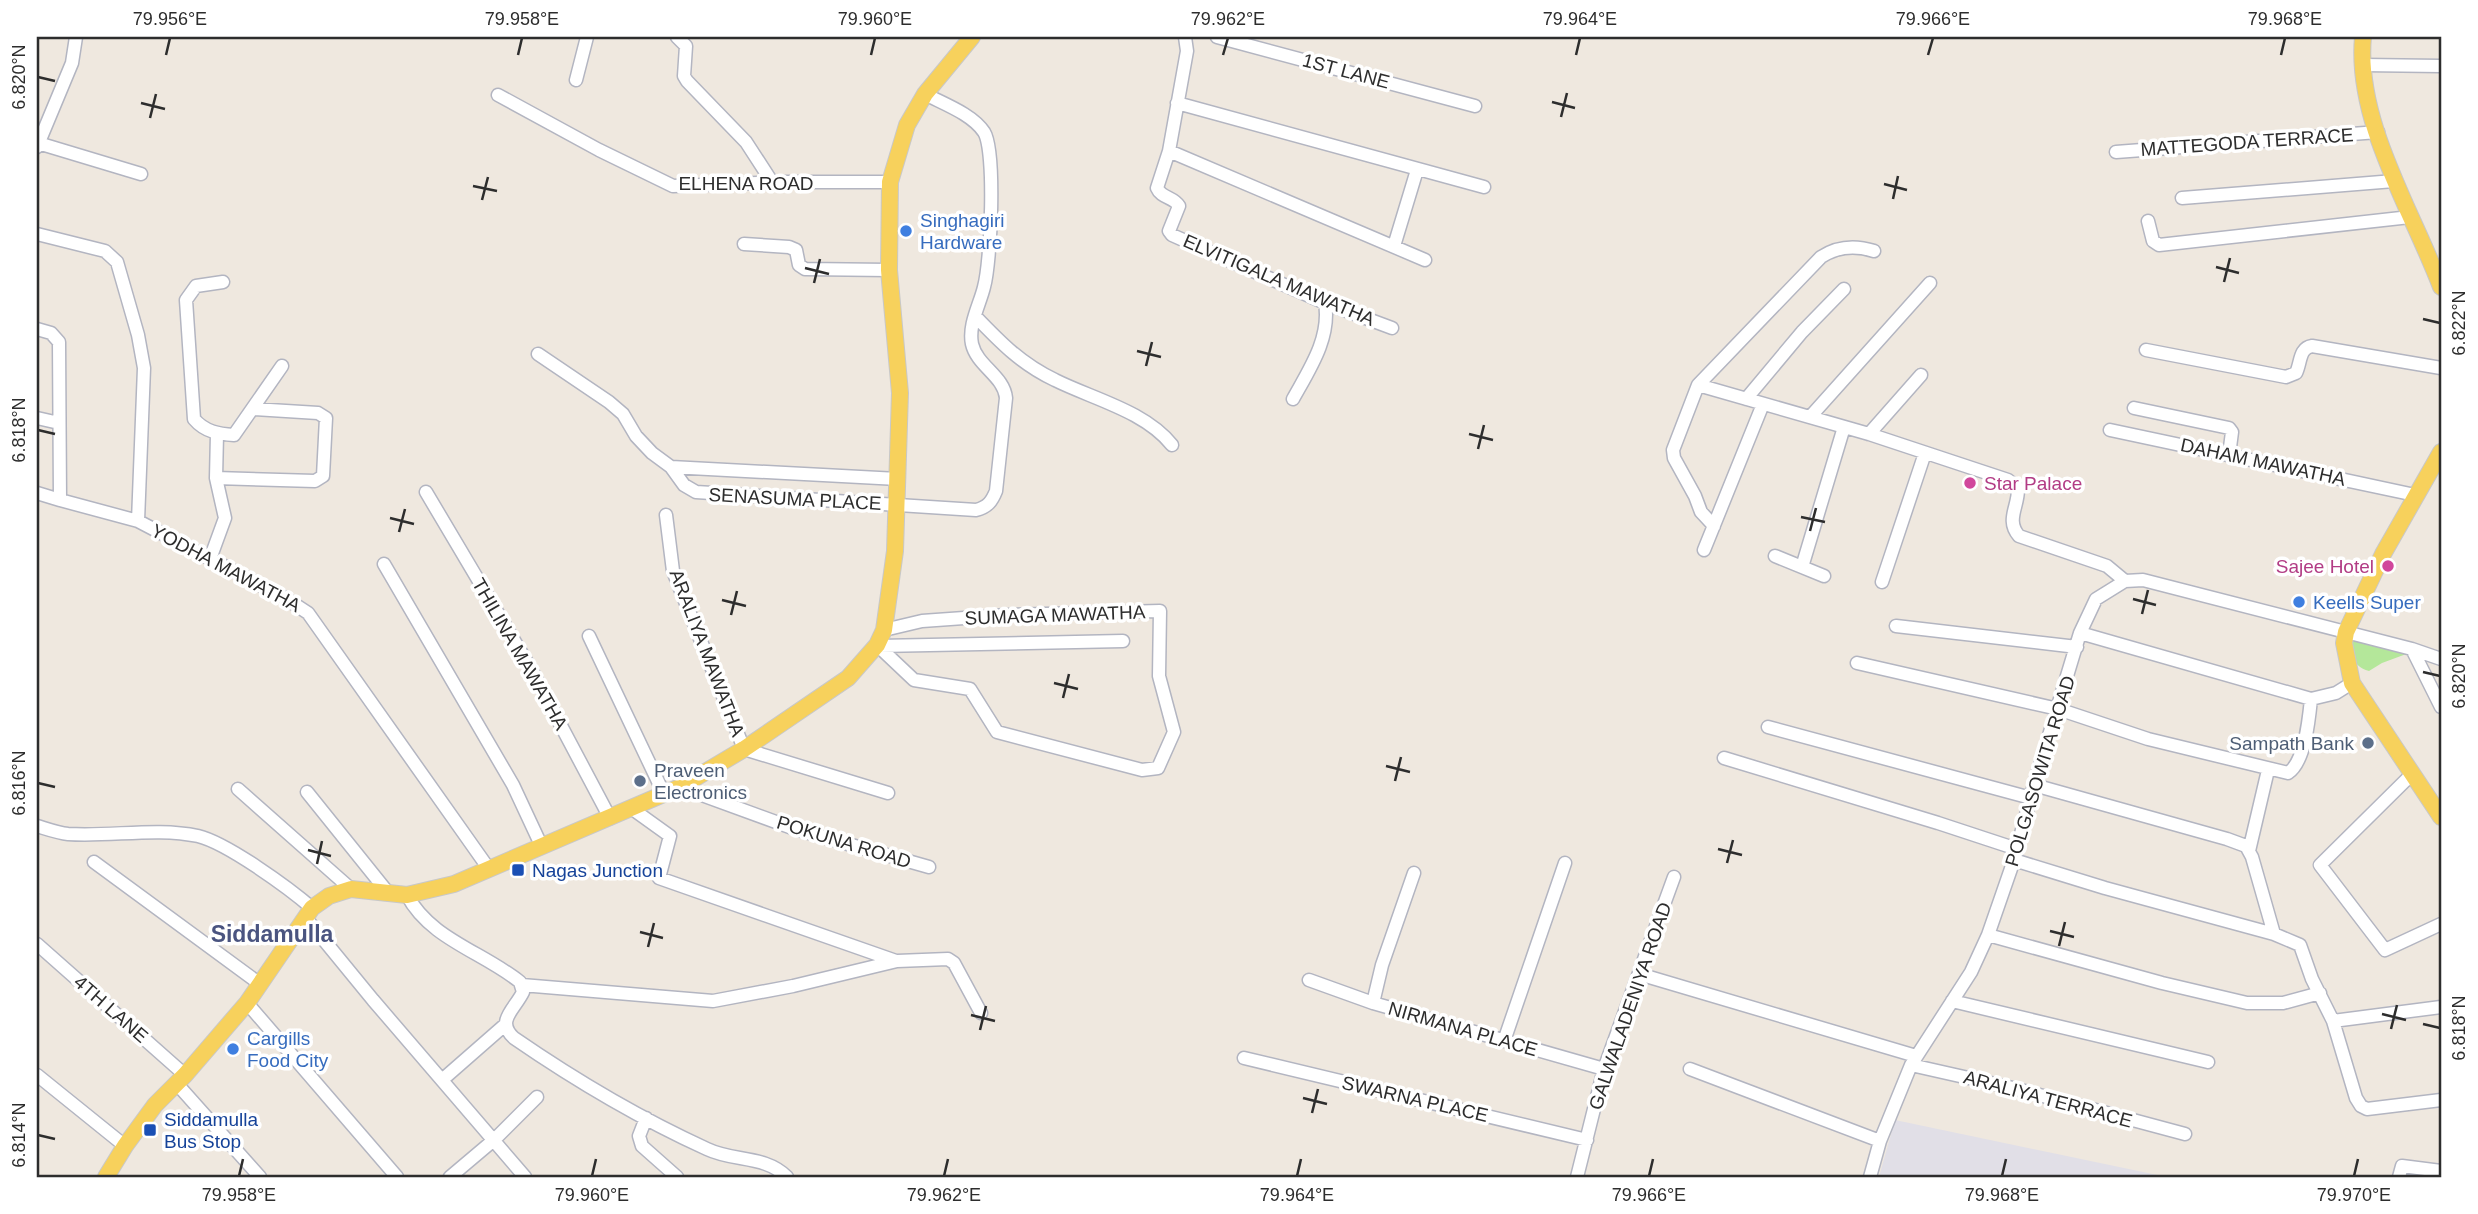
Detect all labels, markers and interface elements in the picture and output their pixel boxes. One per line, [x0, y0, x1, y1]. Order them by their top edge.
text: 79.956°E [133, 9, 207, 29]
text: 79.958°E [485, 9, 559, 29]
text: 79.960°E [838, 9, 912, 29]
text: 79.962°E [1191, 9, 1265, 29]
text: 79.964°E [1543, 9, 1617, 29]
text: 79.966°E [1896, 9, 1970, 29]
text: 79.968°E [2248, 9, 2322, 29]
text: 6.820°N [9, 44, 29, 110]
street label: 1ST LANE [1300, 49, 1392, 93]
street label: MATTEGODA TERRACE [2140, 124, 2354, 160]
street label: ELHENA ROAD [678, 173, 814, 194]
place label: Singhagiri Hardware [920, 210, 1005, 253]
marker: Singhagiri Hardware [898, 223, 914, 239]
street label: ELVITIGALA MAWATHA [1180, 230, 1378, 330]
text: 6.822°N [2449, 290, 2469, 356]
text: 6.818°N [9, 397, 29, 463]
street label: DAHAM MAWATHA [2179, 434, 2348, 490]
place label: Star Palace [1984, 473, 2082, 494]
marker: Star Palace [1962, 475, 1978, 491]
street label: SENASUMA PLACE [708, 484, 882, 514]
street label: YODHA MAWATHA [148, 520, 305, 616]
place label: Sajee Hotel [2276, 556, 2374, 577]
marker: Sajee Hotel [2380, 558, 2396, 574]
street label: ARALIYA MAWATHA [665, 566, 749, 740]
street label: THILINA MAWATHA [468, 575, 572, 734]
place label: Keells Super [2313, 592, 2421, 613]
marker: Keells Super [2291, 594, 2307, 610]
street label: SUMAGA MAWATHA [964, 601, 1146, 629]
text: 6.820°N [2449, 643, 2469, 709]
street label: POLGASOWITA ROAD [2001, 673, 2079, 869]
place label: Sampath Bank [2229, 733, 2354, 754]
marker: Sampath Bank [2360, 735, 2376, 751]
text: 6.816°N [9, 750, 29, 816]
place label: Praveen Electronics [654, 760, 747, 803]
marker: Praveen Electronics [632, 773, 648, 789]
street label: POKUNA ROAD [774, 812, 914, 872]
place label: Nagas Junction [532, 860, 663, 881]
marker: Nagas Junction [510, 862, 526, 878]
street label: GALWALADENIYA ROAD [1585, 899, 1675, 1113]
district label: Siddamulla [211, 921, 334, 947]
street label: 4TH LANE [70, 971, 152, 1047]
text: 6.818°N [2449, 995, 2469, 1061]
street label: NIRMANA PLACE [1386, 998, 1540, 1060]
place label: Cargills Food City [247, 1028, 329, 1071]
marker: Cargills Food City [225, 1041, 241, 1057]
street label: ARALIYA TERRACE [1961, 1066, 2135, 1132]
street label: SWARNA PLACE [1340, 1072, 1490, 1126]
text: 6.814°N [9, 1102, 29, 1168]
place label: Siddamulla Bus Stop [164, 1109, 258, 1152]
marker: Siddamulla Bus Stop [142, 1122, 158, 1138]
text: 79.958°E [202, 1185, 276, 1205]
text: 79.960°E [555, 1185, 629, 1205]
text: 79.962°E [907, 1185, 981, 1205]
text: 79.964°E [1260, 1185, 1334, 1205]
text: 79.966°E [1612, 1185, 1686, 1205]
text: 79.968°E [1965, 1185, 2039, 1205]
text: 79.970°E [2317, 1185, 2391, 1205]

